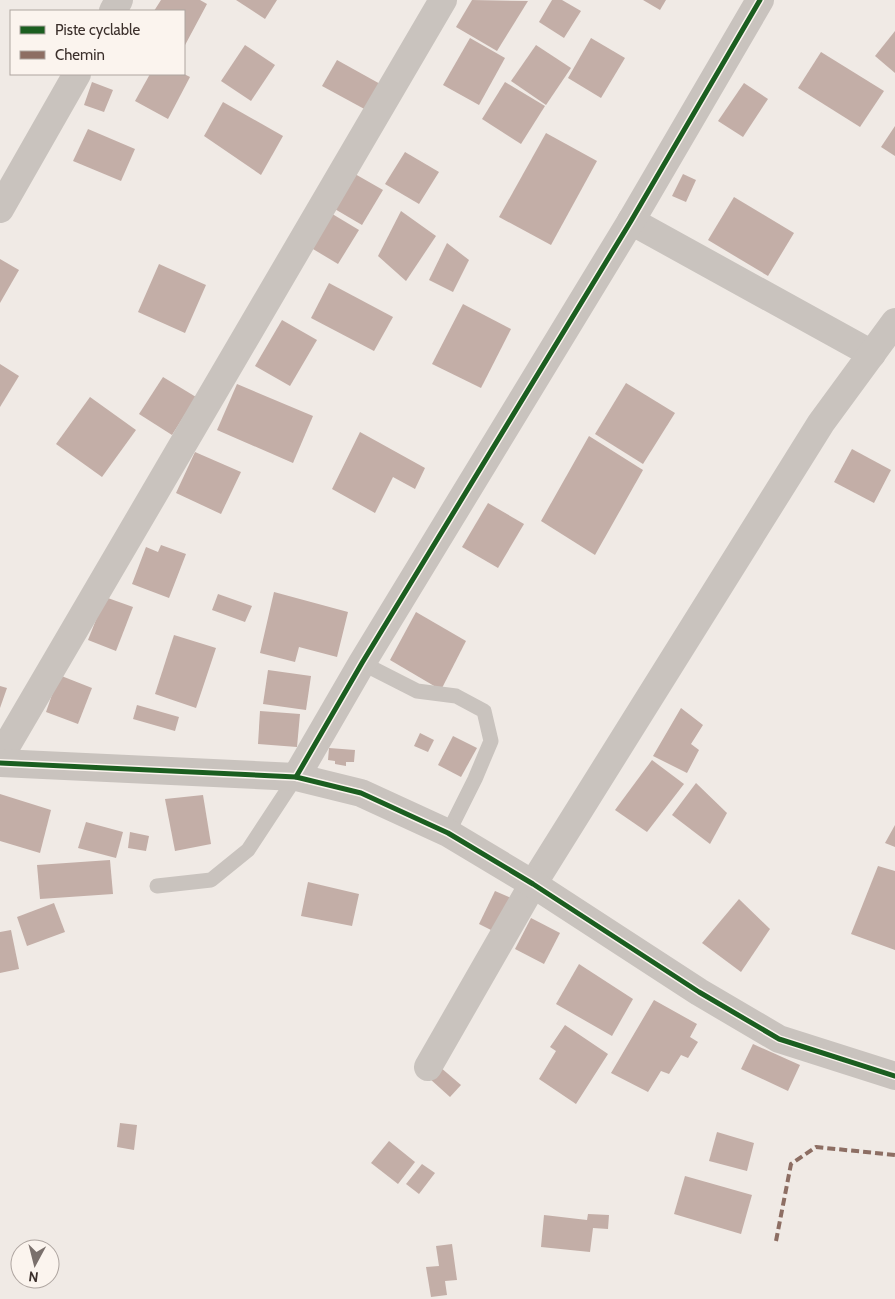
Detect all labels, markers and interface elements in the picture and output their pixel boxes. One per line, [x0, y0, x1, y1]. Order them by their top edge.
legend [10, 10, 185, 75]
text: Piste cyclable [55, 21, 141, 39]
text: Chemin [55, 46, 105, 64]
north arrow [10, 1239, 60, 1289]
text: N [27, 1267, 39, 1286]

